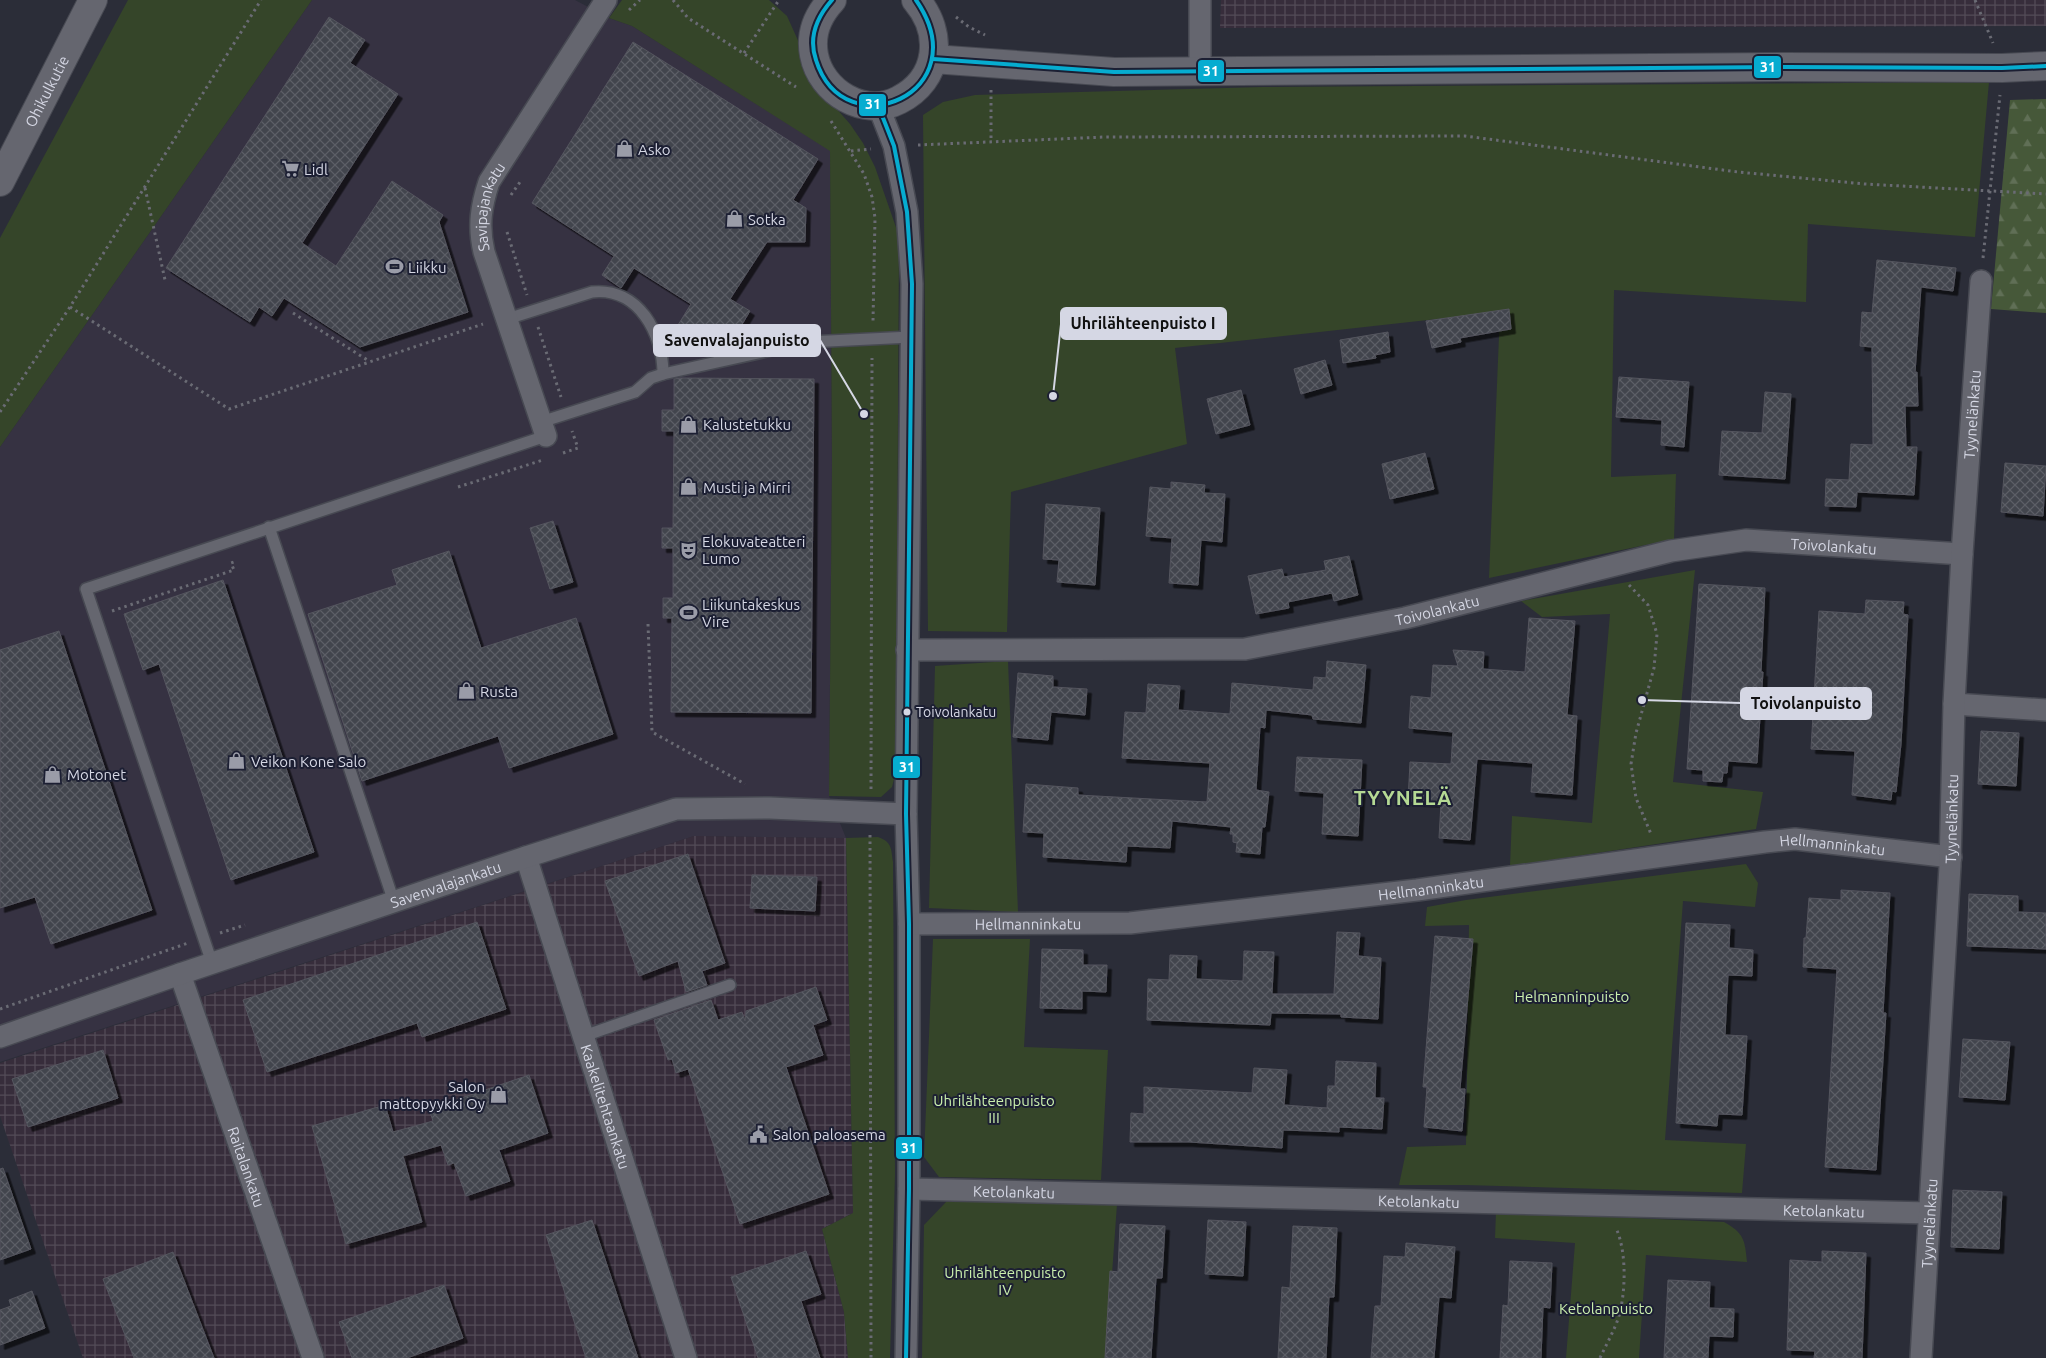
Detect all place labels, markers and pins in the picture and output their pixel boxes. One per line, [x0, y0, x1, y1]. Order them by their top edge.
shop icon: Asko [614, 139, 634, 159]
place label: Asko [638, 141, 671, 158]
supermarket icon: Lidl [280, 159, 300, 179]
place label: Lidl [304, 161, 328, 178]
shop icon: Sotka [724, 209, 744, 229]
place label: Sotka [748, 211, 786, 228]
sports icon: Liikku [384, 257, 404, 277]
place label: Liikku [408, 259, 447, 276]
callout: Uhrilähteenpuisto I [1061, 308, 1226, 339]
callout: Savenvalajanpuisto [654, 325, 820, 356]
shop icon: Kalustetukku [679, 414, 699, 434]
place label: Kalustetukku [703, 416, 791, 433]
shop icon: Musti ja Mirri [679, 477, 699, 497]
place label: Musti ja Mirri [703, 479, 791, 496]
place label: Elokuvateatteri Lumo [702, 533, 805, 567]
theatre icon: Elokuvateatteri Lumo [678, 540, 698, 560]
place label: Liikuntakeskus Vire [702, 596, 800, 630]
sports icon: Liikuntakeskus Vire [678, 603, 698, 623]
shop icon: Rusta [456, 681, 476, 701]
place label: Rusta [480, 683, 518, 700]
callout: Toivolanpuisto [1741, 688, 1871, 719]
place label: Toivolankatu [916, 704, 996, 720]
marker: Toivolankatu [902, 707, 912, 717]
shop icon: Veikon Kone Salo [227, 751, 247, 771]
place label: Veikon Kone Salo [251, 753, 366, 770]
shop icon: Motonet [43, 764, 63, 784]
place label: Motonet [67, 766, 126, 783]
place label: Salon mattopyykki Oy [379, 1078, 485, 1112]
shop icon: Salon mattopyykki Oy [489, 1085, 509, 1105]
public building icon: Salon paloasema [749, 1124, 769, 1144]
place label: Salon paloasema [773, 1126, 886, 1143]

